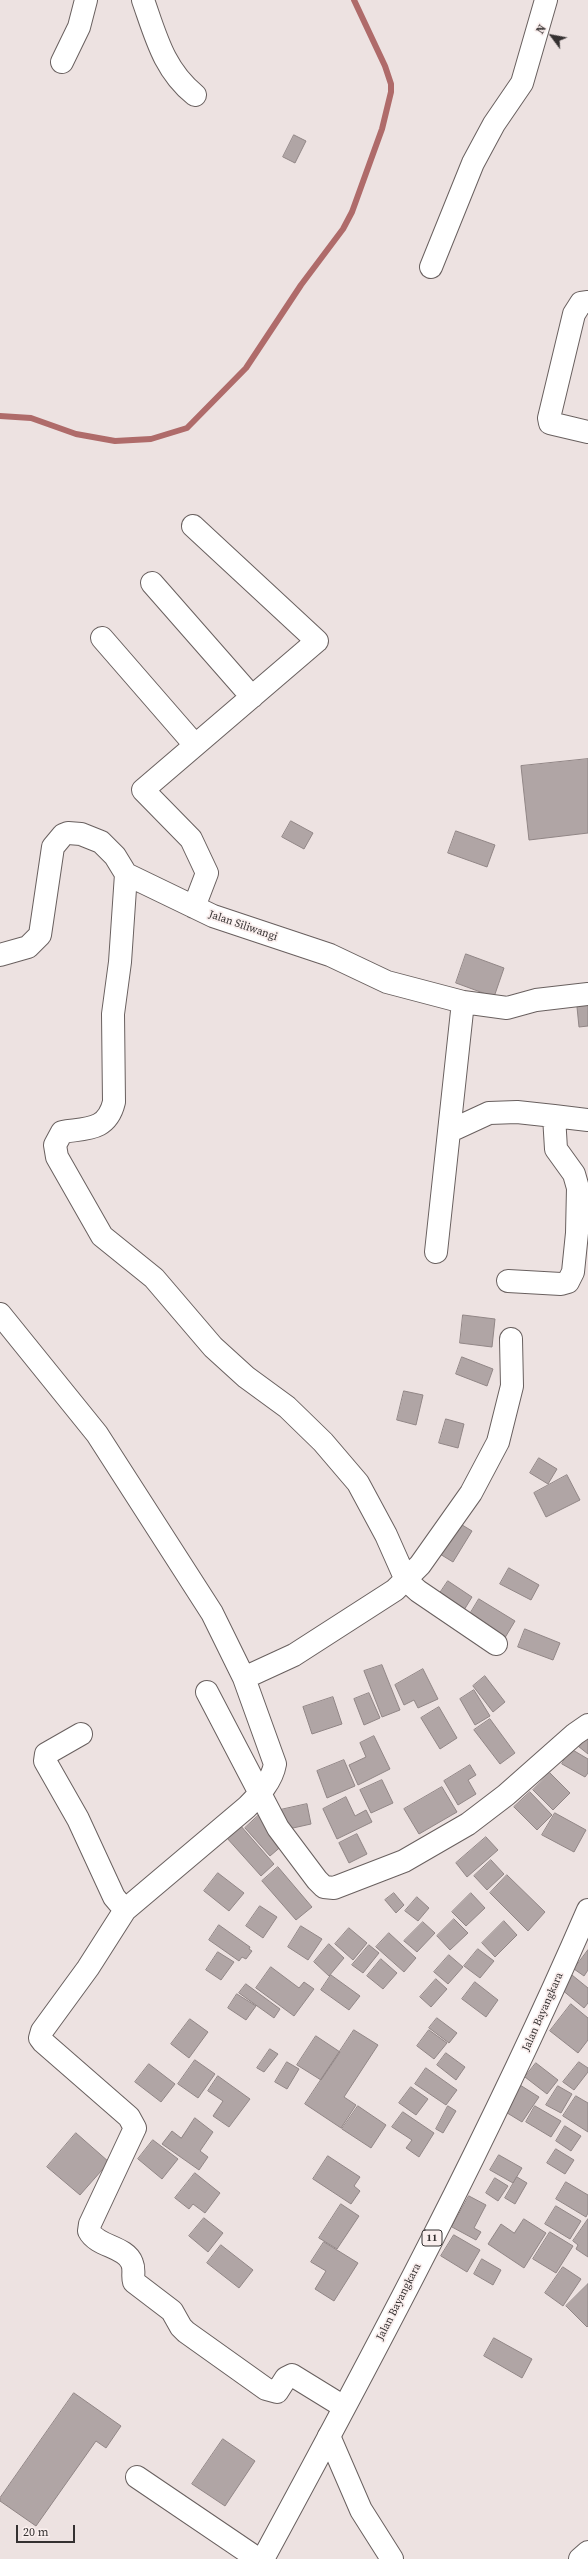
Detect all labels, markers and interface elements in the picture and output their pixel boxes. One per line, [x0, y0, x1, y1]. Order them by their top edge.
north arrow [532, 16, 572, 56]
text: N [533, 22, 550, 37]
street label: Jalan Siliwangi [207, 908, 279, 944]
street label: Jalan Bayangkara [520, 1971, 566, 2053]
road number: 11 [422, 2230, 442, 2246]
street label: Jalan Bayangkara [374, 2261, 424, 2343]
scale bar [18, 2517, 77, 2543]
text: 20 m [23, 2524, 49, 2540]

